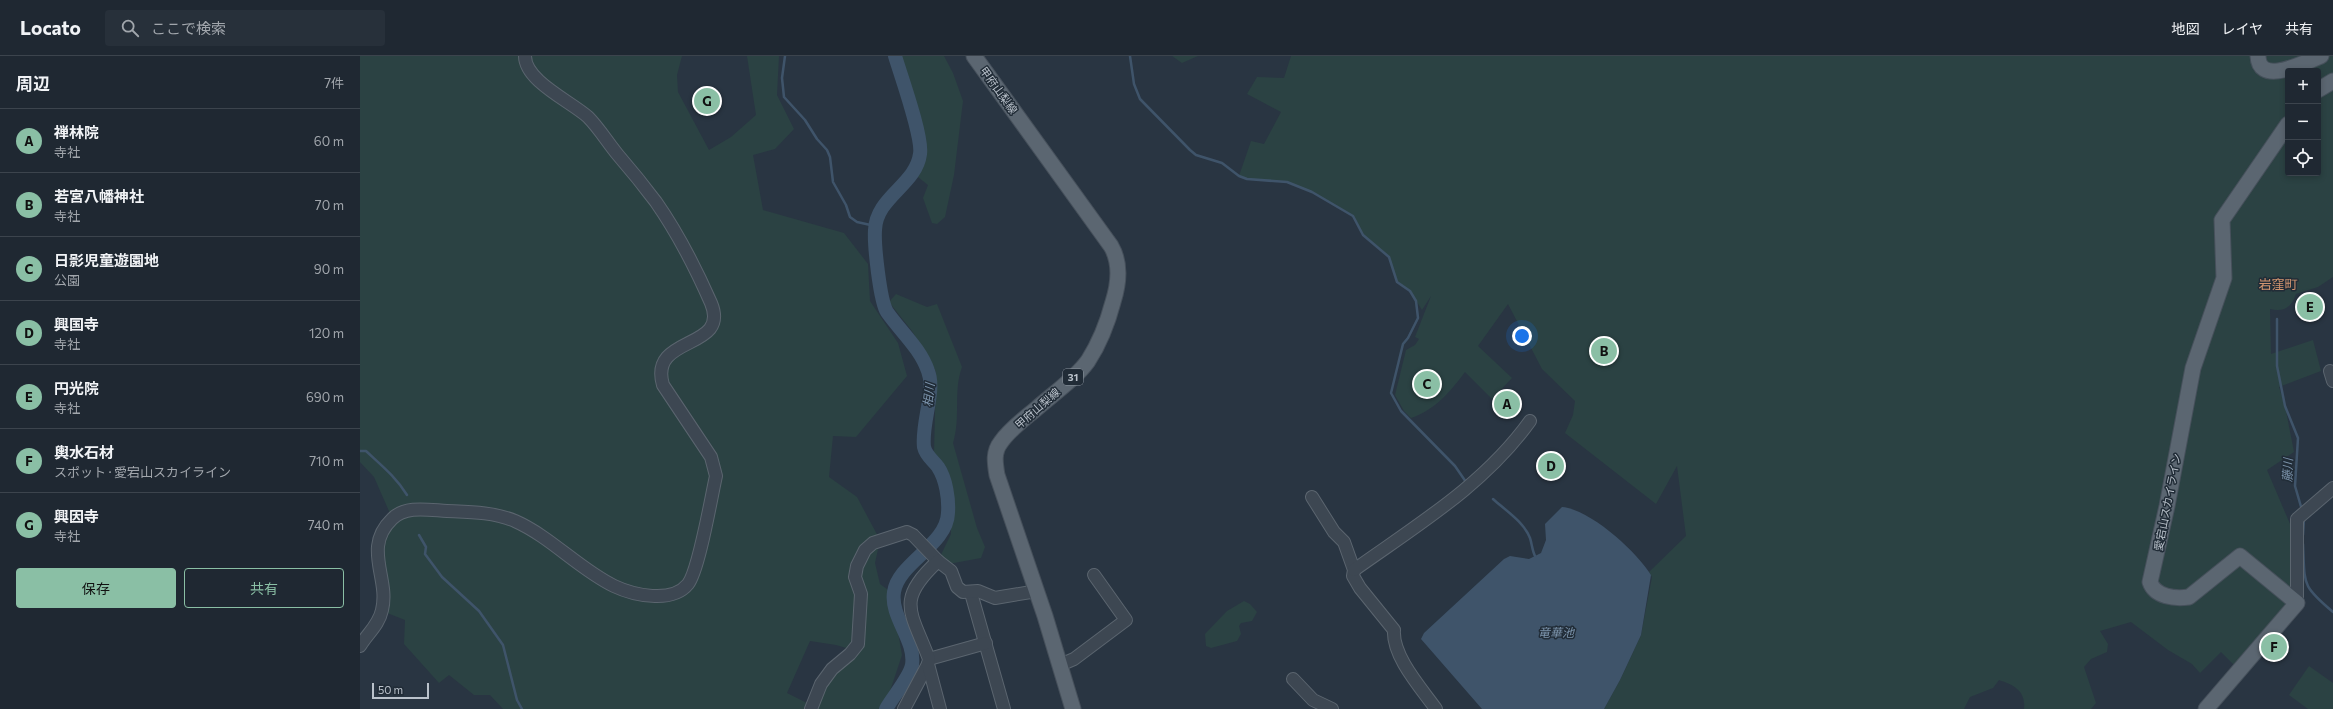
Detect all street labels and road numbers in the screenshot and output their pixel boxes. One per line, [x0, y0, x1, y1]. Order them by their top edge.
street label: 甲府山梨線 [978, 64, 1020, 116]
road number: 31 [1063, 369, 1083, 385]
street label: 甲府山梨線 [1012, 385, 1062, 431]
street label: 愛宕山スカイライン [2151, 452, 2183, 552]

